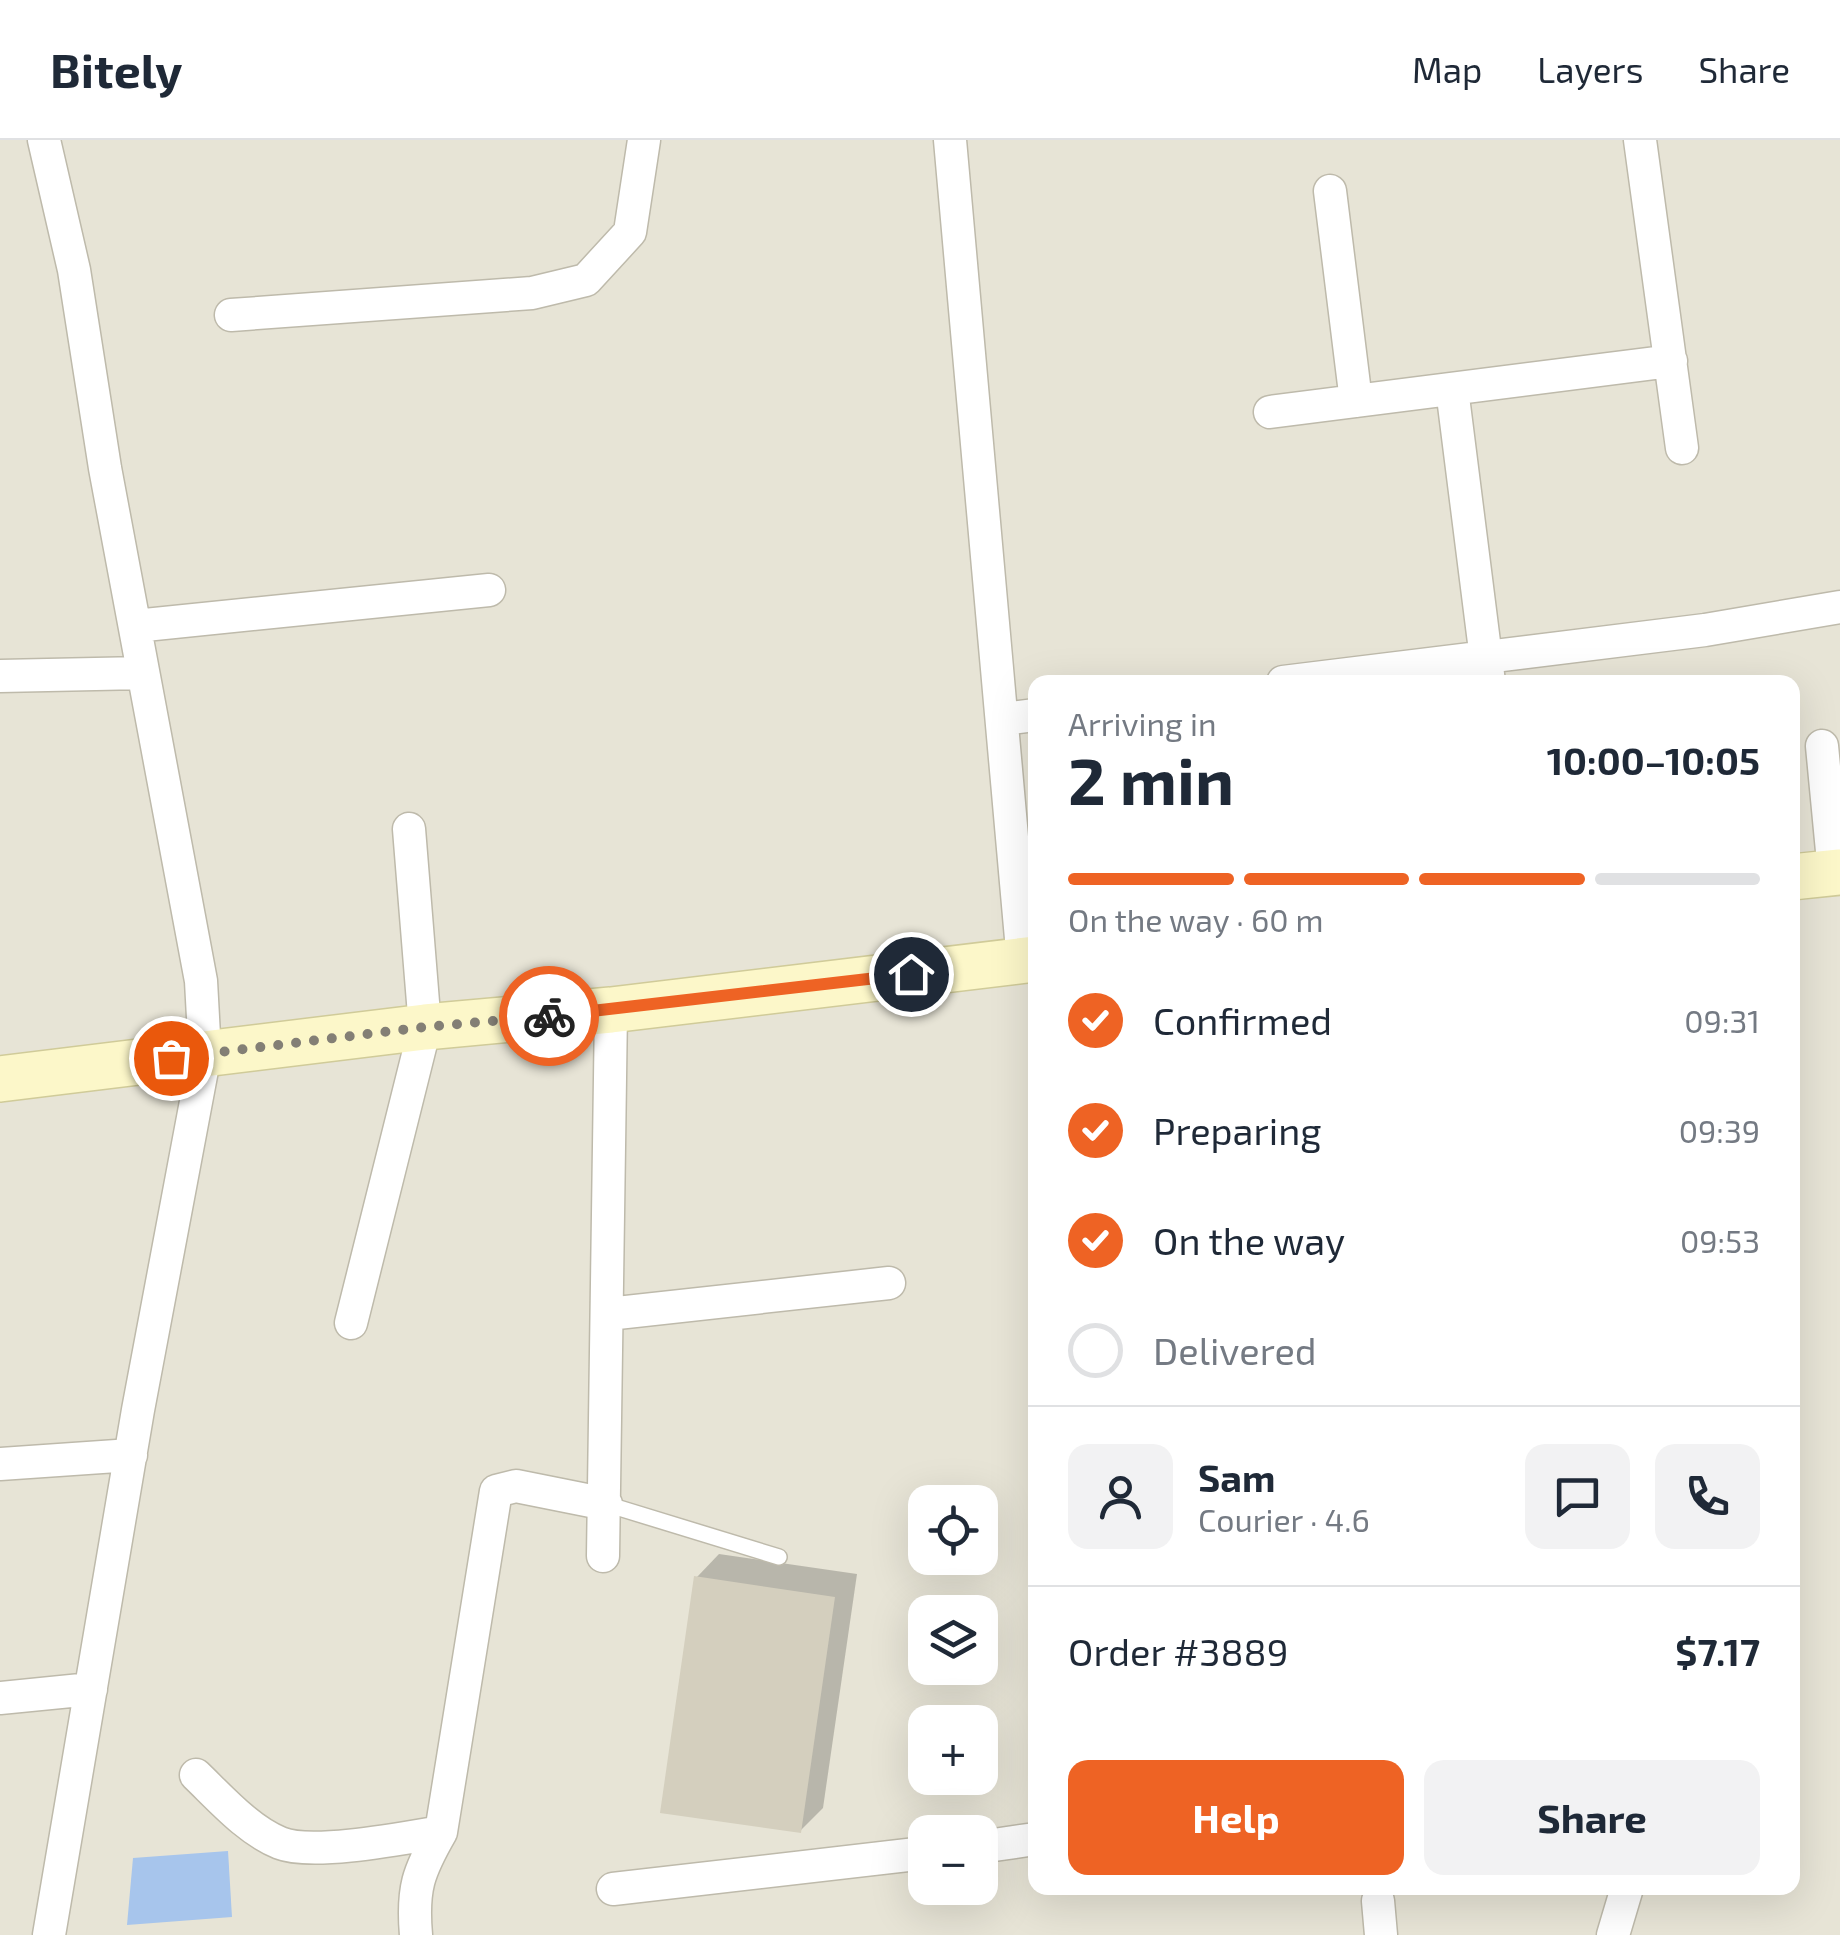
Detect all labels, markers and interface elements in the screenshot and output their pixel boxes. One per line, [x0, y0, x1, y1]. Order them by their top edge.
text: Bitely [50, 40, 182, 98]
text: Map [1412, 48, 1482, 90]
text: Layers [1537, 48, 1643, 90]
text: Share [1698, 48, 1790, 90]
text: Arriving in [1068, 704, 1217, 742]
text: 10:00–10:05 [1547, 737, 1760, 783]
text: 2 min [1068, 740, 1234, 818]
text: On the way · 60 m [1068, 900, 1324, 938]
pin [869, 932, 954, 1017]
icon: home [884, 947, 939, 1002]
courier [499, 966, 599, 1066]
icon: bike [522, 989, 577, 1044]
icon: check [1068, 993, 1123, 1048]
text: Confirmed [1153, 997, 1332, 1043]
text: 09:31 [1684, 1001, 1760, 1039]
pin [129, 1016, 214, 1101]
icon: bag [144, 1031, 199, 1086]
icon: check [1068, 1103, 1123, 1158]
text: Preparing [1153, 1107, 1321, 1153]
text: 09:39 [1679, 1111, 1760, 1149]
icon: check [1068, 1213, 1123, 1268]
text: On the way [1153, 1217, 1345, 1263]
text: 09:53 [1680, 1221, 1760, 1259]
text: Delivered [1153, 1327, 1317, 1373]
button: person [1068, 1444, 1173, 1549]
button: chat [1525, 1444, 1630, 1549]
button: phone [1655, 1444, 1760, 1549]
text: Sam [1198, 1454, 1275, 1500]
map controls [908, 1485, 998, 1905]
button: locate [908, 1485, 998, 1575]
text: Courier · 4.6 [1198, 1500, 1370, 1538]
button: layers [908, 1595, 998, 1685]
text: Order #3889 [1068, 1628, 1288, 1674]
text: $7.17 [1675, 1628, 1760, 1674]
button: + [908, 1705, 998, 1795]
button: Help [1068, 1760, 1404, 1875]
button: Share [1424, 1760, 1760, 1875]
button: − [908, 1815, 998, 1905]

